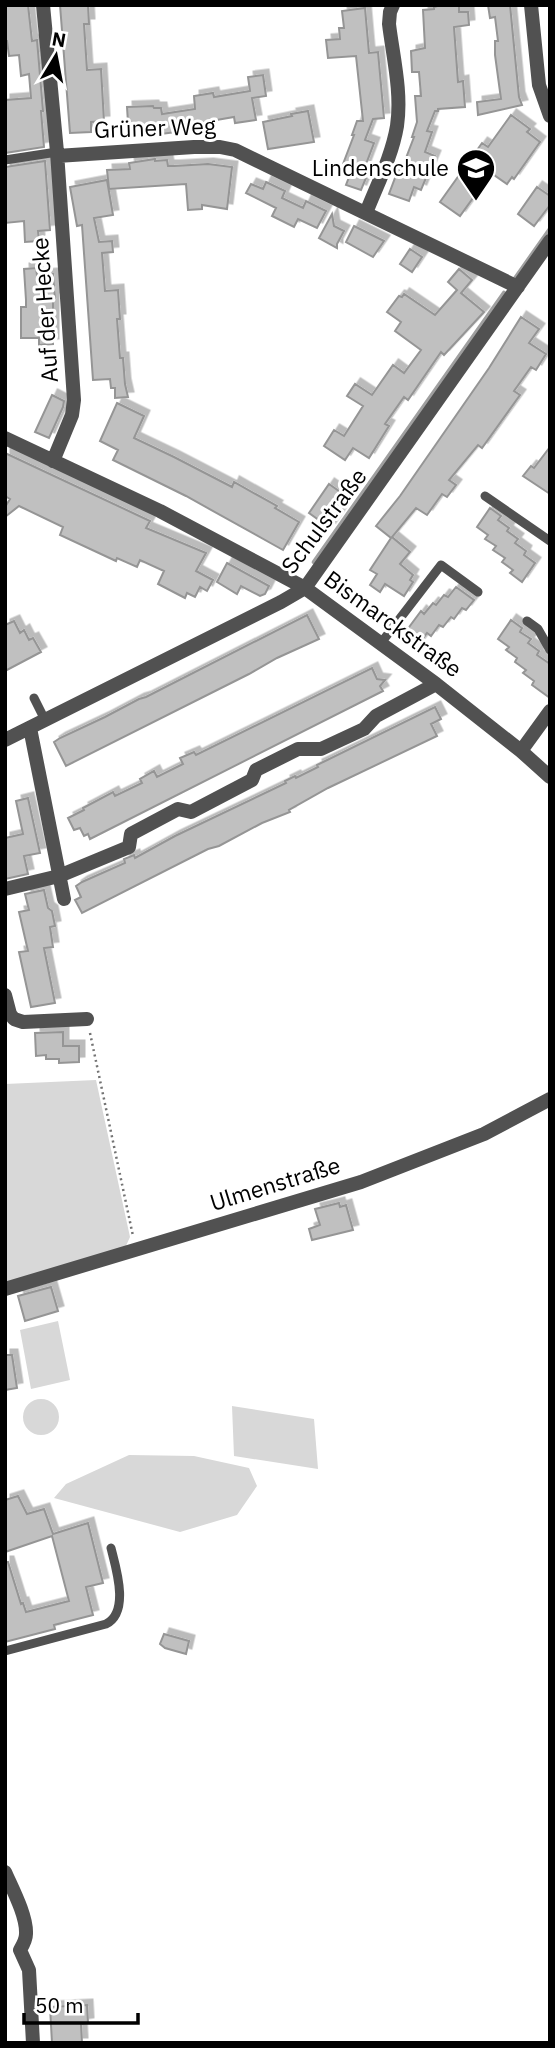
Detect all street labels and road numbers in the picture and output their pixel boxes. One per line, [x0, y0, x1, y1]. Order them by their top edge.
street label: Grüner Weg [93, 110, 216, 144]
street label: Auf der Hecke [24, 237, 64, 384]
street label: Schulstraße [274, 462, 373, 579]
street label: Bismarckstraße [319, 563, 468, 683]
street label: Ulmenstraße [206, 1149, 344, 1217]

